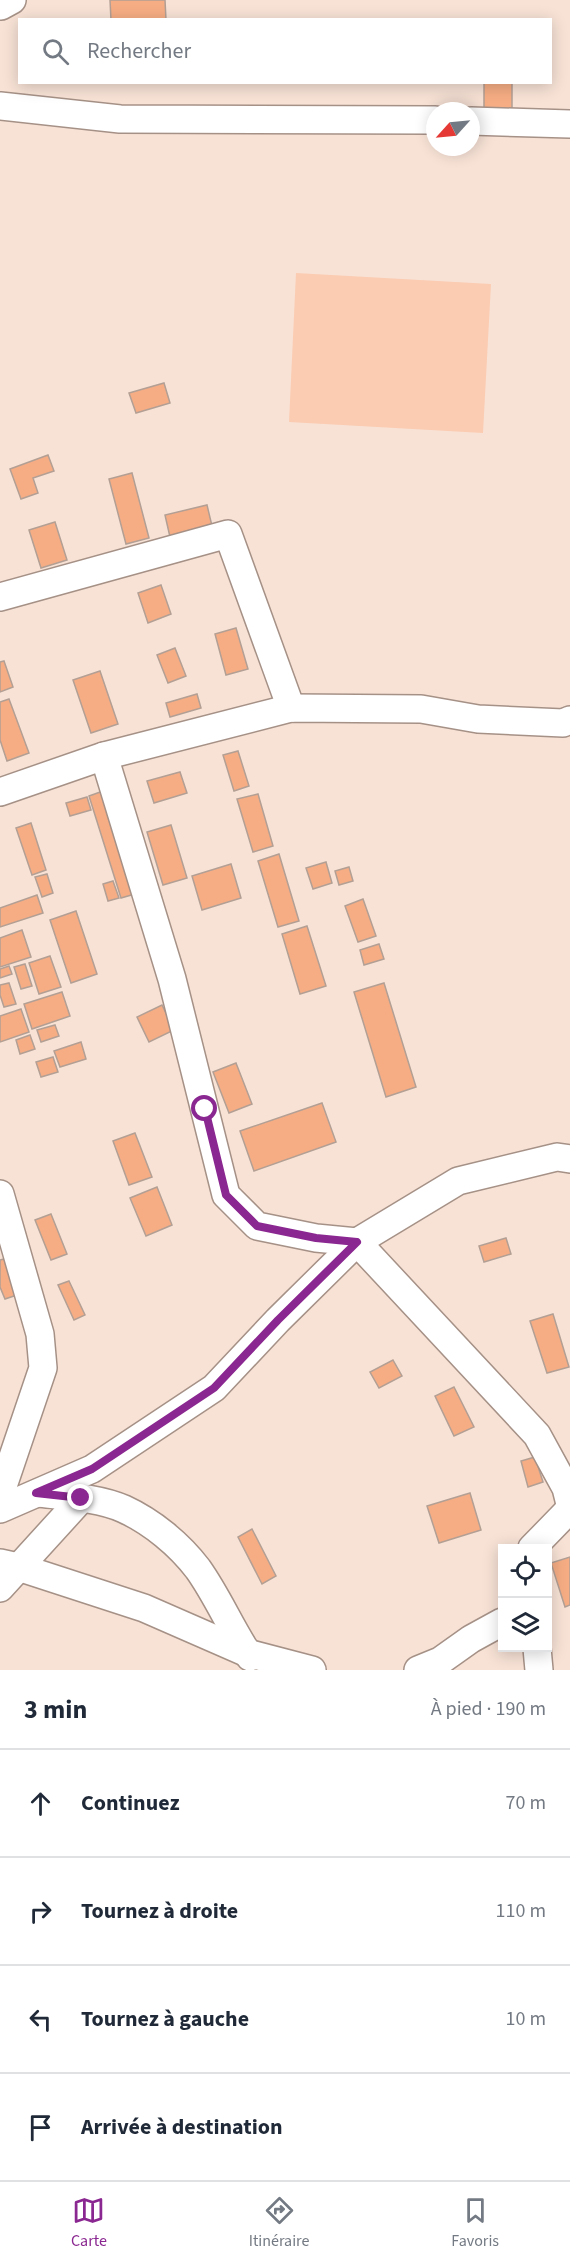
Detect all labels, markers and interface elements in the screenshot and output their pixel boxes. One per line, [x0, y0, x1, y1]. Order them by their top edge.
search box [18, 18, 552, 84]
icon: search [39, 35, 72, 68]
text: Rechercher [87, 35, 191, 67]
north arrow [426, 102, 480, 156]
route start [191, 1095, 217, 1121]
route end [67, 1484, 93, 1510]
map controls [498, 1544, 552, 1652]
button: locate [498, 1544, 552, 1598]
button: layers [498, 1598, 552, 1652]
text: 3 min [24, 1691, 87, 1728]
text: À pied · 190 m [431, 1695, 546, 1723]
icon: ahead [24, 1787, 57, 1820]
text: Continuez [81, 1787, 180, 1819]
text: 70 m [506, 1789, 546, 1817]
icon: right [24, 1895, 57, 1928]
text: Tournez à droite [81, 1895, 238, 1927]
text: 110 m [496, 1897, 546, 1925]
icon: left [24, 2003, 57, 2036]
text: Tournez à gauche [81, 2003, 249, 2035]
text: 10 m [506, 2005, 546, 2033]
icon: arrive [24, 2111, 57, 2144]
text: Arrivée à destination [81, 2111, 283, 2143]
tab: Carte [71, 2194, 107, 2252]
tab: Itinéraire [249, 2194, 309, 2252]
tab: Favoris [451, 2194, 499, 2252]

